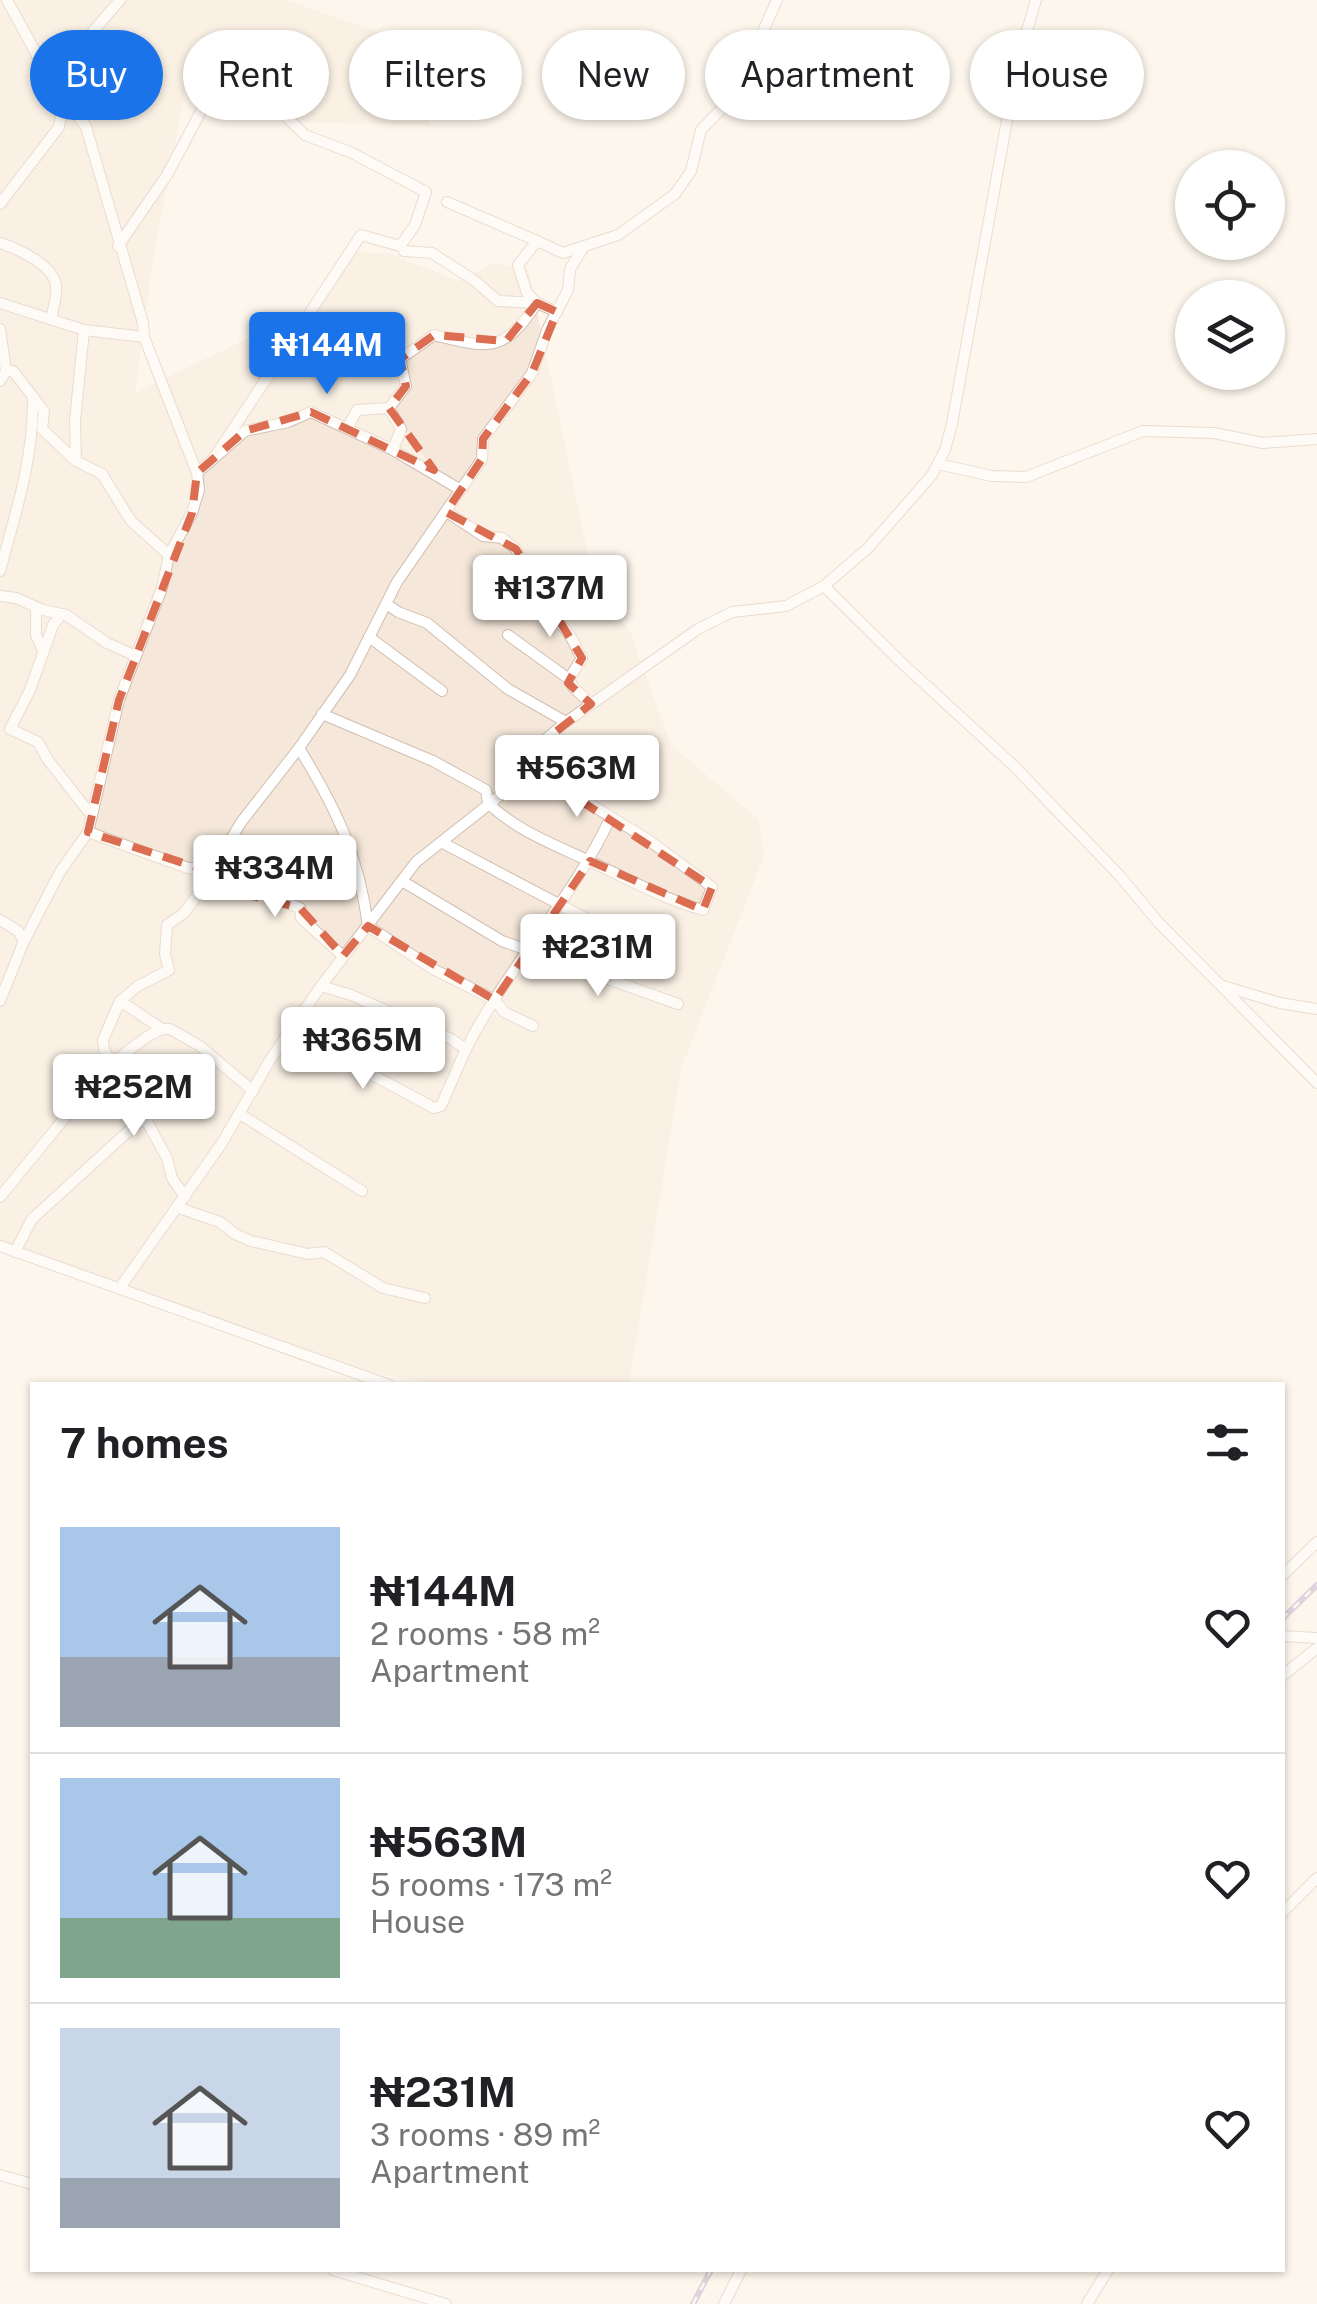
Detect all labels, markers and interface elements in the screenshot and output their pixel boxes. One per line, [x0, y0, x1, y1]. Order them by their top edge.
chip: Buy [30, 30, 163, 120]
chip: Rent [183, 30, 329, 120]
chip: Filters [349, 30, 522, 120]
chip: New [542, 30, 685, 120]
chip: Apartment [705, 30, 950, 120]
chip: House [970, 30, 1144, 120]
map controls [1175, 150, 1285, 390]
button: locate [1175, 150, 1285, 260]
button: layers [1175, 280, 1285, 390]
pin: ₦144M [257, 312, 397, 397]
text: ₦144M [271, 326, 383, 363]
pin: ₦137M [480, 555, 620, 640]
text: ₦137M [495, 569, 605, 606]
pin: ₦563M [507, 735, 647, 820]
text: ₦563M [517, 749, 637, 786]
pin: ₦334M [205, 835, 345, 920]
text: ₦334M [215, 849, 335, 886]
pin: ₦231M [528, 914, 668, 999]
text: ₦231M [542, 928, 654, 965]
pin: ₦365M [293, 1007, 433, 1092]
text: ₦365M [303, 1021, 423, 1058]
pin: ₦252M [64, 1054, 204, 1139]
text: ₦252M [75, 1068, 193, 1105]
icon: filters [1200, 1415, 1255, 1470]
text: 7 homes [60, 1418, 229, 1467]
text: ₦144M [370, 1566, 517, 1615]
icon: home [140, 1567, 260, 1687]
icon: heart [1200, 1600, 1255, 1655]
text: 2 rooms · 58 m² [370, 1615, 600, 1652]
text: Apartment [370, 1652, 530, 1689]
text: ₦563M [370, 1817, 527, 1866]
icon: home [140, 1818, 260, 1938]
icon: heart [1200, 1851, 1255, 1906]
text: 5 rooms · 173 m² [370, 1866, 612, 1903]
text: House [370, 1903, 465, 1940]
text: ₦231M [370, 2067, 516, 2116]
icon: home [140, 2068, 260, 2188]
icon: heart [1200, 2101, 1255, 2156]
text: 3 rooms · 89 m² [370, 2116, 600, 2153]
text: Apartment [370, 2153, 530, 2190]

